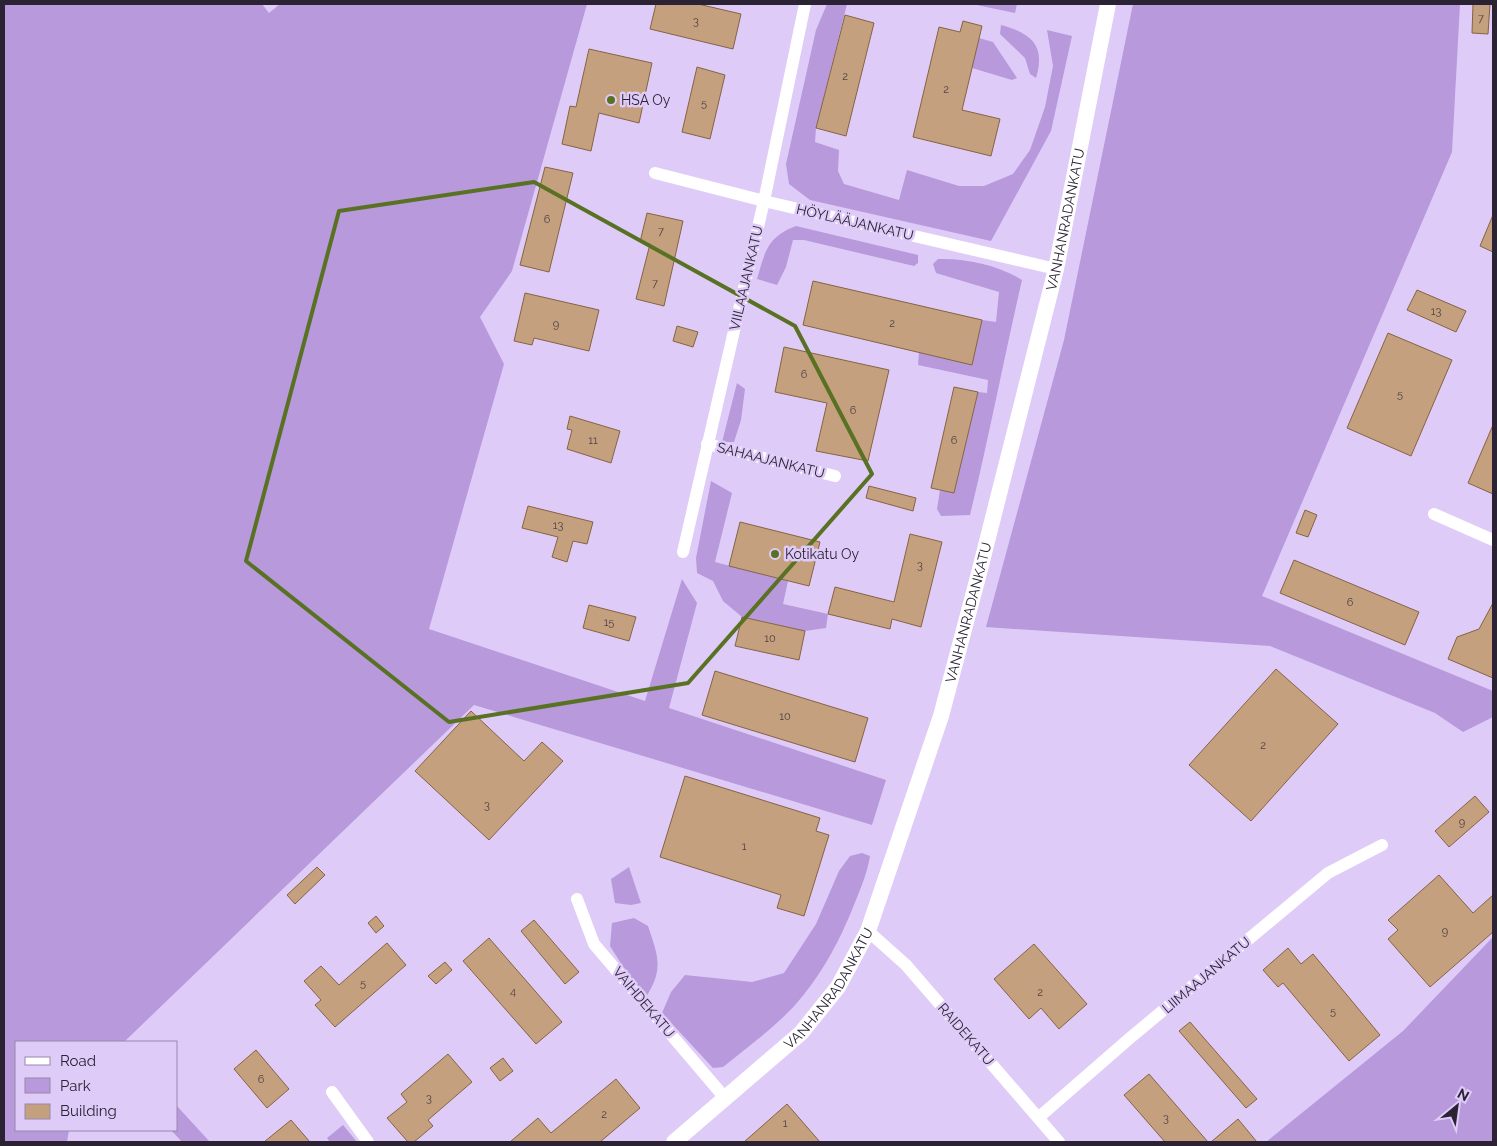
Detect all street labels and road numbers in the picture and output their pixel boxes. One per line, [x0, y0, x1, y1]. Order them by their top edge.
street label: VANHANRADANKATU [1043, 147, 1088, 292]
street label: HÖYLÄÄJANKATU [795, 199, 916, 243]
street label: VIILAAJANKATU [726, 224, 766, 332]
street label: SAHAAJANKATU [715, 439, 827, 481]
street label: VANHANRADANKATU [942, 541, 994, 685]
street label: VANHANRADANKATU [781, 925, 876, 1052]
street label: LIIMAAJANKATU [1159, 934, 1253, 1016]
street label: VAIHDEKATU [610, 963, 678, 1041]
street label: RAIDEKATU [935, 1000, 997, 1068]

